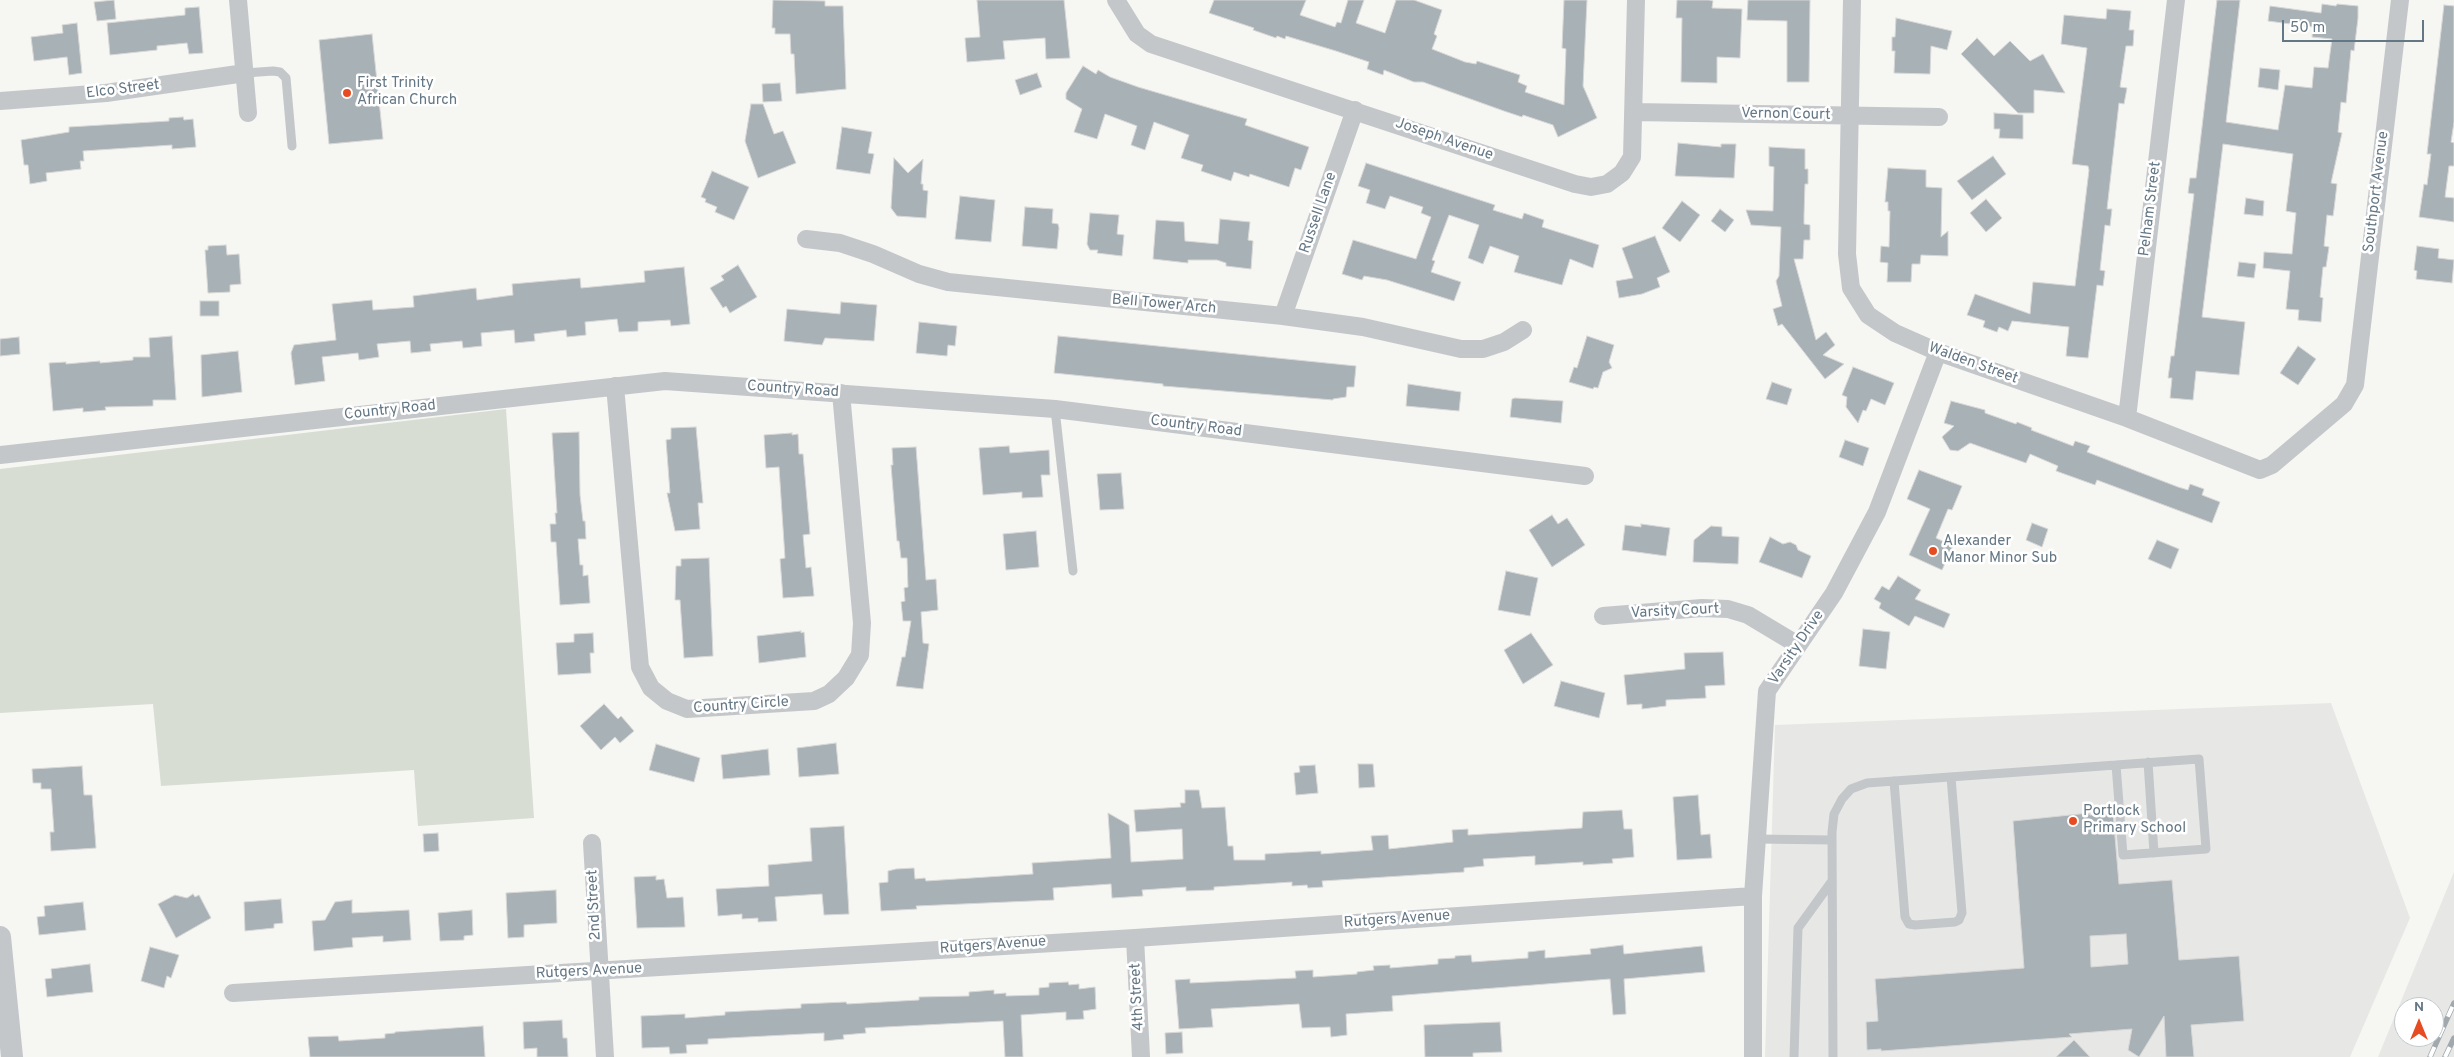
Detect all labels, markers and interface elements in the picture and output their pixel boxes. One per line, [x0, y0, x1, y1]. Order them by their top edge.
scale bar [2284, 10, 2426, 42]
text: 50 m [2290, 19, 2325, 38]
place label: First Trinity African Church [357, 75, 457, 110]
street label: Elco Street [85, 77, 161, 103]
marker: First Trinity African Church [341, 87, 353, 99]
street label: Vernon Court [1741, 105, 1831, 125]
street label: Joseph Avenue [1393, 115, 1495, 165]
street label: Southport Avenue [2361, 130, 2393, 254]
street label: Pelham Street [2136, 160, 2166, 258]
street label: Russell Lane [1297, 170, 1341, 256]
street label: Bell Tower Arch [1111, 291, 1217, 319]
street label: Walden Street [1926, 339, 2020, 389]
street label: Country Road [746, 378, 840, 402]
street label: Country Road [343, 397, 437, 425]
street label: Country Road [1149, 412, 1243, 442]
place label: Alexander Manor Minor Sub [1943, 533, 2057, 568]
marker: Alexander Manor Minor Sub [1927, 545, 1939, 557]
street label: Varsity Court [1630, 601, 1720, 623]
street label: Varsity Drive [1766, 607, 1828, 689]
street label: Country Circle [693, 694, 789, 718]
place label: Portlock Primary School [2083, 803, 2186, 838]
marker: Portlock Primary School [2067, 815, 2079, 827]
street label: 2nd Street [584, 869, 606, 941]
street label: Rutgers Avenue [1343, 907, 1451, 933]
street label: Rutgers Avenue [939, 933, 1047, 959]
street label: Rutgers Avenue [535, 960, 643, 984]
street label: 4th Street [1127, 963, 1149, 1031]
north arrow [2394, 997, 2444, 1047]
text: N [2414, 999, 2424, 1016]

